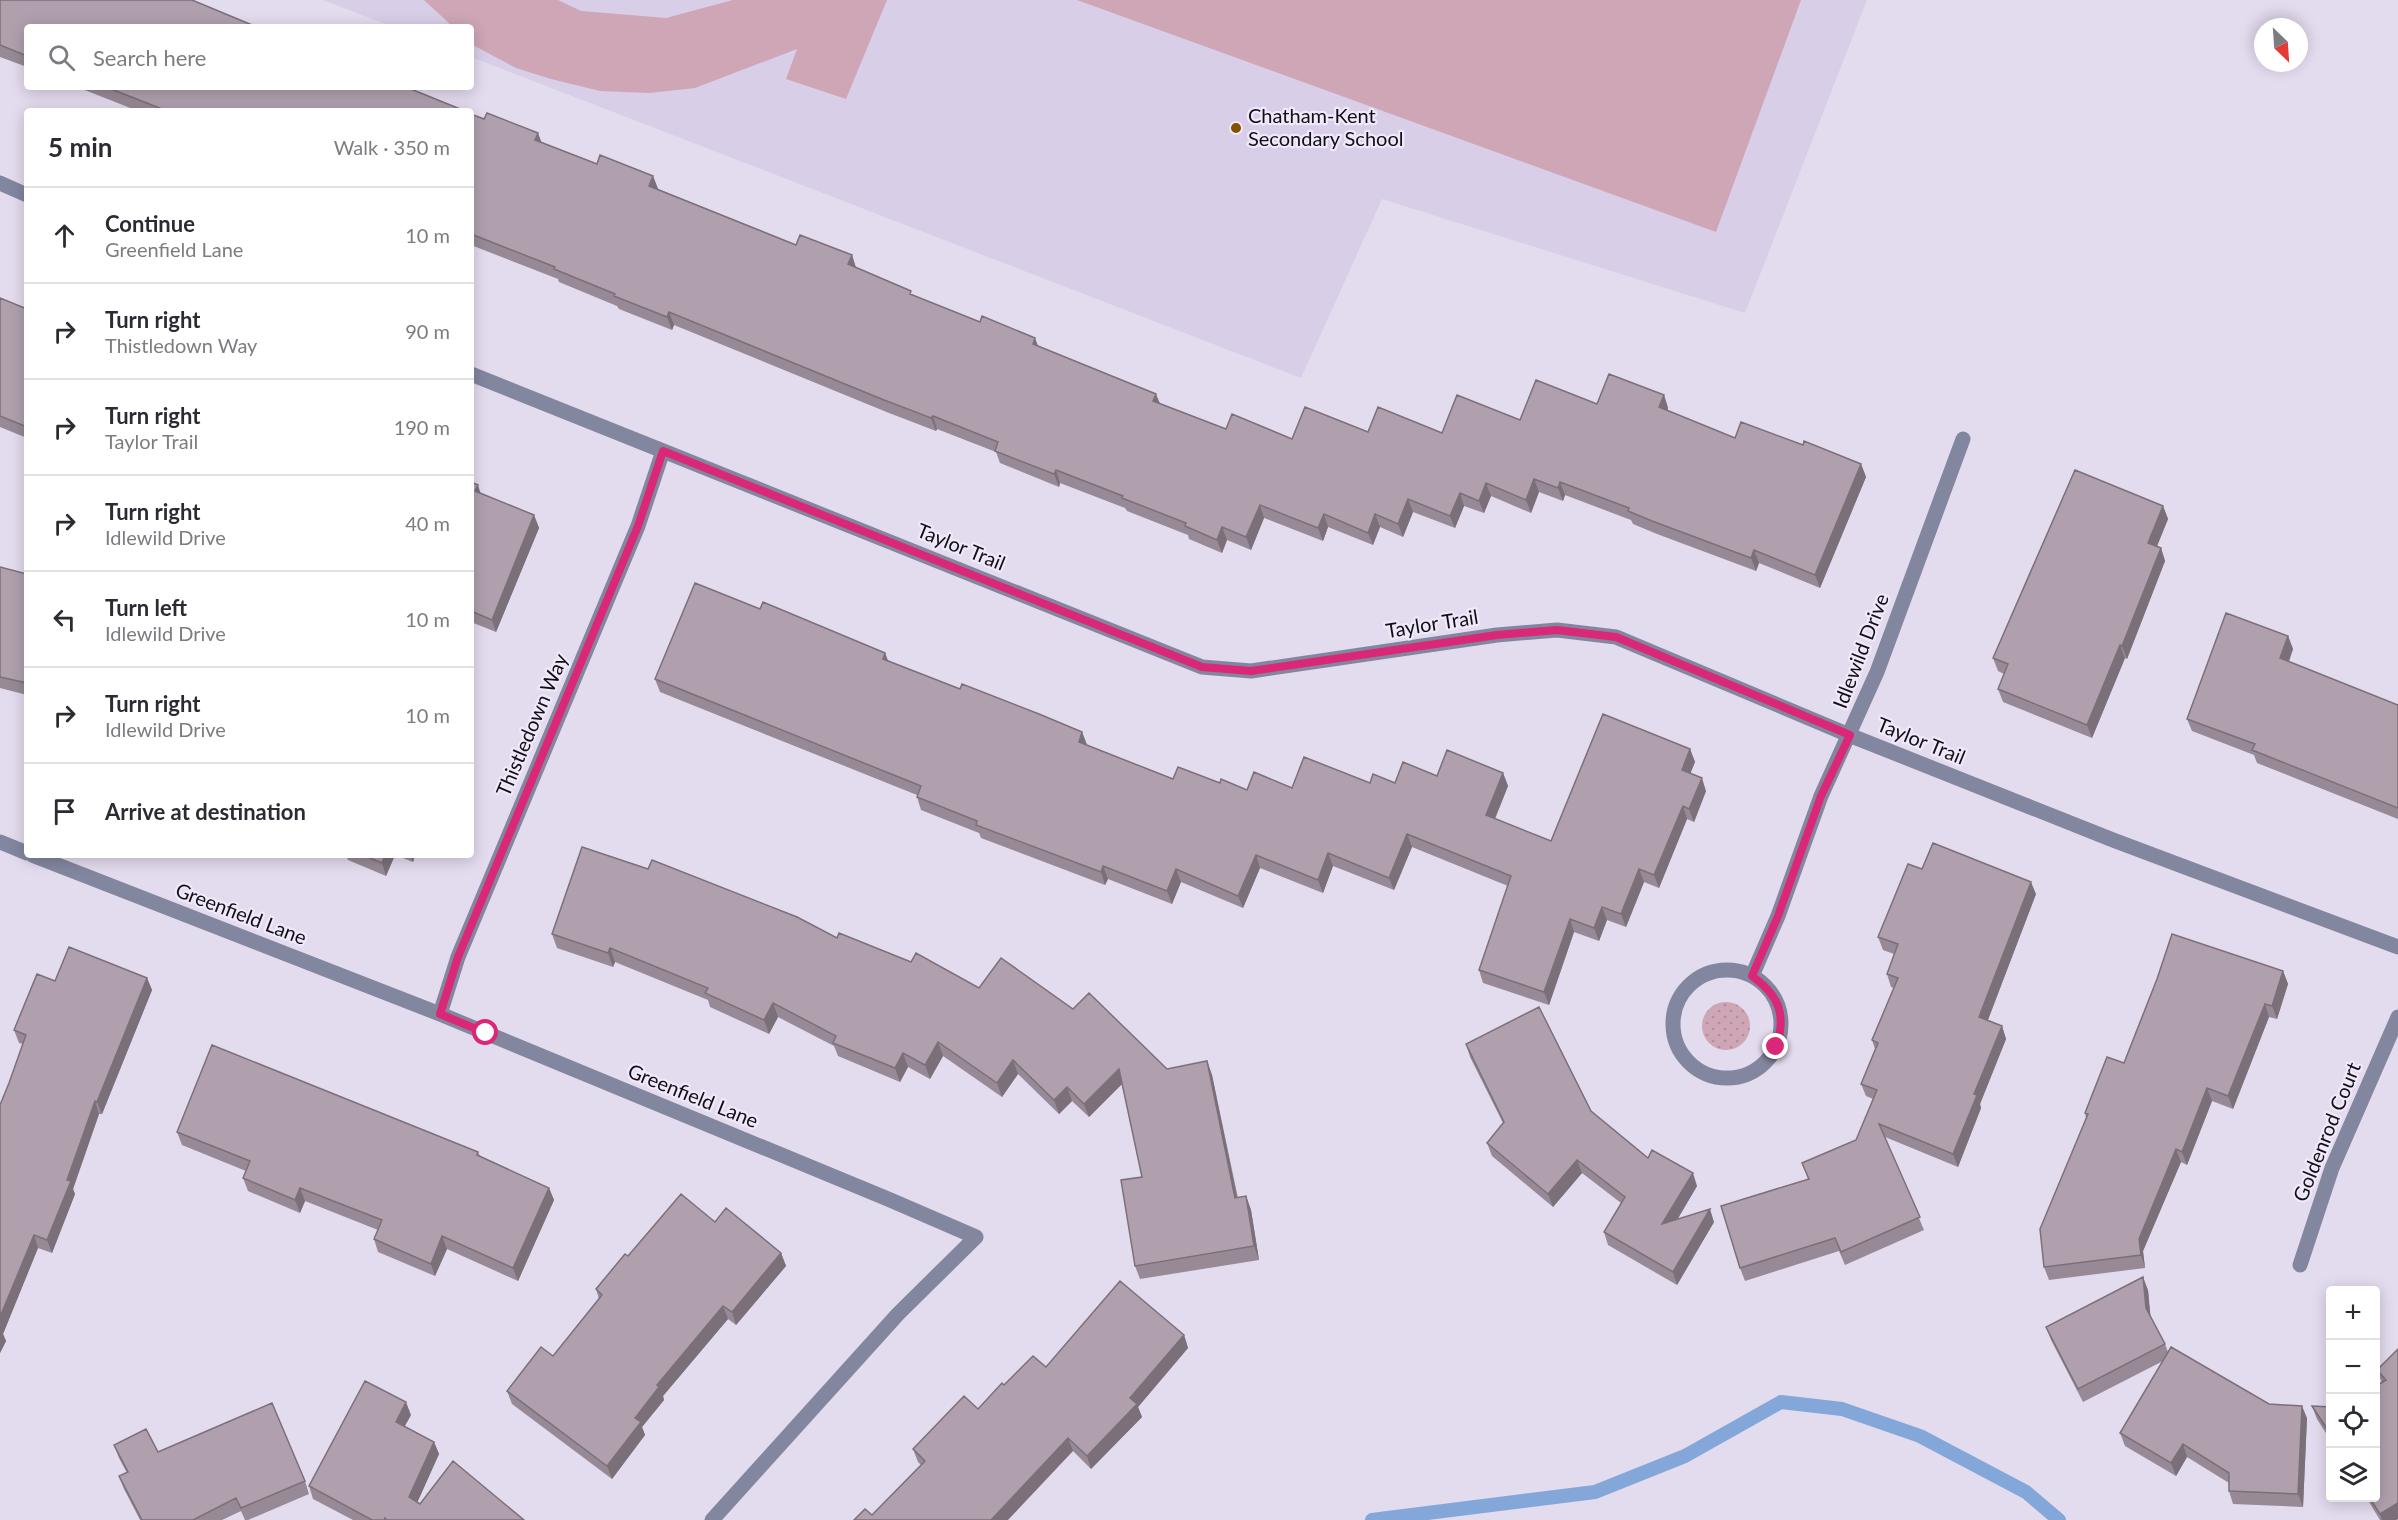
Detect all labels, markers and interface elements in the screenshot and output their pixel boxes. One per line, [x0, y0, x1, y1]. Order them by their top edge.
north arrow [2254, 18, 2308, 72]
search box [24, 24, 474, 90]
icon: search [45, 41, 78, 74]
text: Search here [93, 44, 206, 71]
place label: Chatham-Kent Secondary School [1248, 103, 1403, 150]
marker: Chatham-Kent Secondary School [1229, 121, 1243, 135]
text: 5 min [48, 131, 112, 163]
text: Walk · 350 m [334, 135, 450, 159]
text: Continue [105, 210, 195, 237]
icon: ahead [48, 219, 81, 252]
text: 10 m [405, 223, 450, 247]
text: Greenfield Lane [105, 237, 243, 261]
text: Turn right [105, 306, 200, 333]
icon: right [48, 315, 81, 348]
text: 90 m [405, 319, 450, 343]
text: Thistledown Way [105, 333, 257, 357]
text: Turn right [105, 402, 200, 429]
icon: right [48, 411, 81, 444]
text: 190 m [394, 415, 450, 439]
text: Taylor Trail [105, 429, 198, 453]
text: Turn right [105, 498, 200, 525]
icon: right [48, 507, 81, 540]
text: 40 m [405, 511, 450, 535]
street label: Taylor Trail [914, 517, 1009, 575]
text: Idlewild Drive [105, 525, 226, 549]
street label: Idlewild Drive [1827, 590, 1893, 711]
text: Turn left [105, 594, 187, 621]
icon: left [48, 603, 81, 636]
street label: Taylor Trail [1384, 604, 1480, 642]
text: 10 m [405, 607, 450, 631]
text: Idlewild Drive [105, 621, 226, 645]
street label: Thistledown Way [490, 649, 572, 799]
text: Turn right [105, 690, 200, 717]
icon: right [48, 699, 81, 732]
text: 10 m [405, 703, 450, 727]
street label: Taylor Trail [1874, 711, 1969, 769]
text: Idlewild Drive [105, 717, 226, 741]
icon: arrive [48, 795, 81, 828]
text: Arrive at destination [105, 798, 306, 825]
street label: Greenfield Lane [172, 877, 310, 949]
route start [472, 1019, 498, 1045]
route end [1762, 1033, 1788, 1059]
street label: Greenfield Lane [625, 1058, 762, 1132]
street label: Goldenrod Court [2287, 1058, 2365, 1205]
map controls [2326, 1286, 2380, 1502]
button: + [2326, 1286, 2380, 1340]
button: − [2326, 1340, 2380, 1394]
button: locate [2326, 1394, 2380, 1448]
button: layers [2326, 1448, 2380, 1502]

